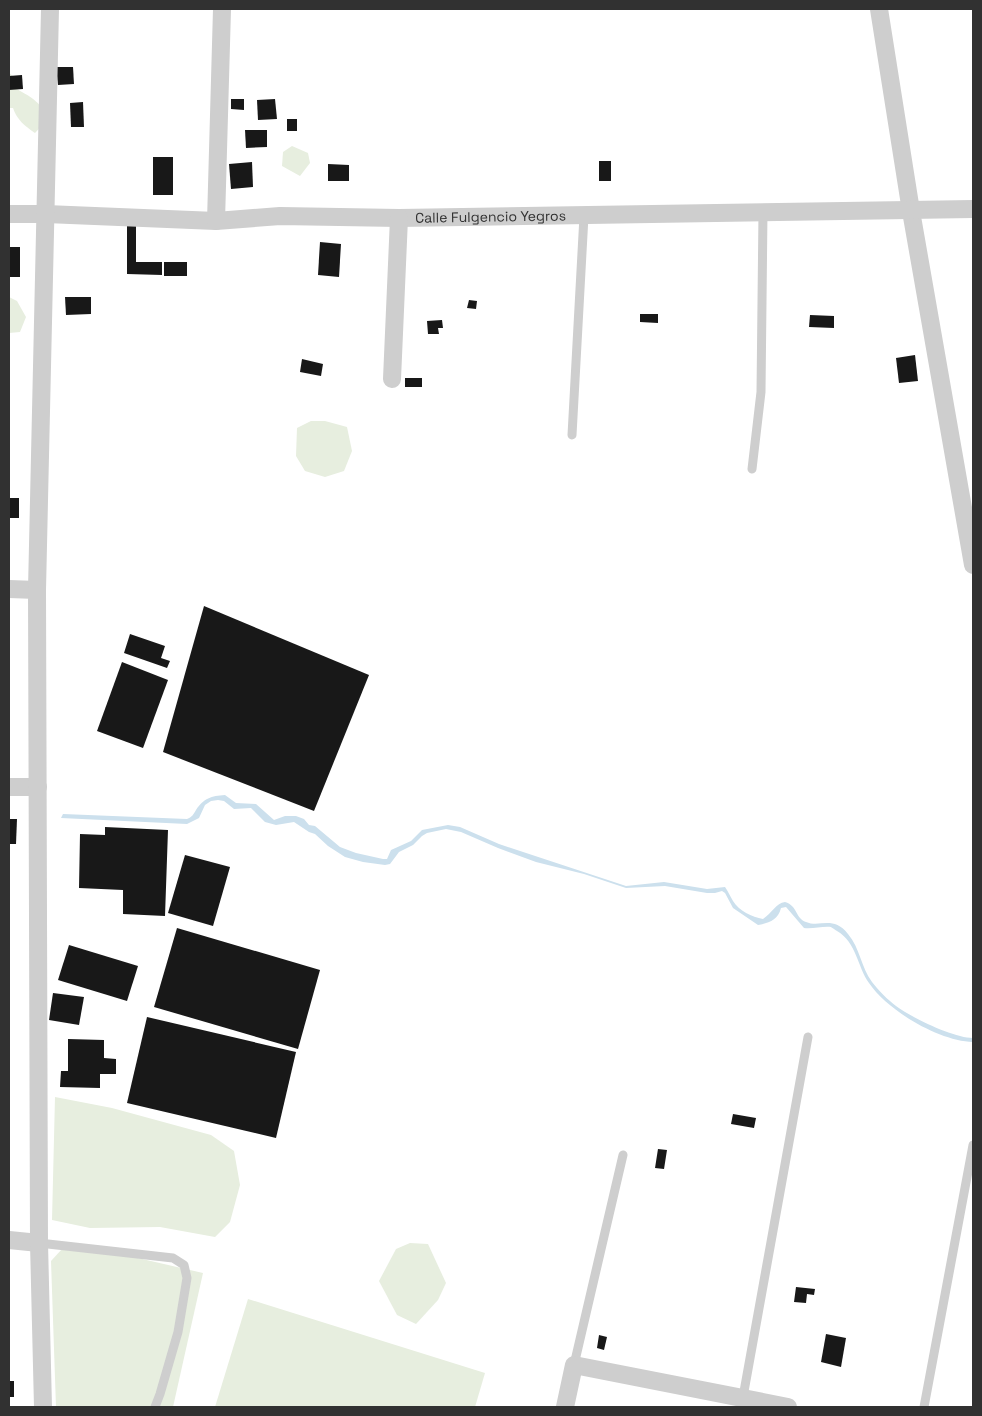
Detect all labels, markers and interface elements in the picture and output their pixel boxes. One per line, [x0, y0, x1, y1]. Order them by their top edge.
street label: Calle Fulgencio Yegros [415, 206, 566, 227]

